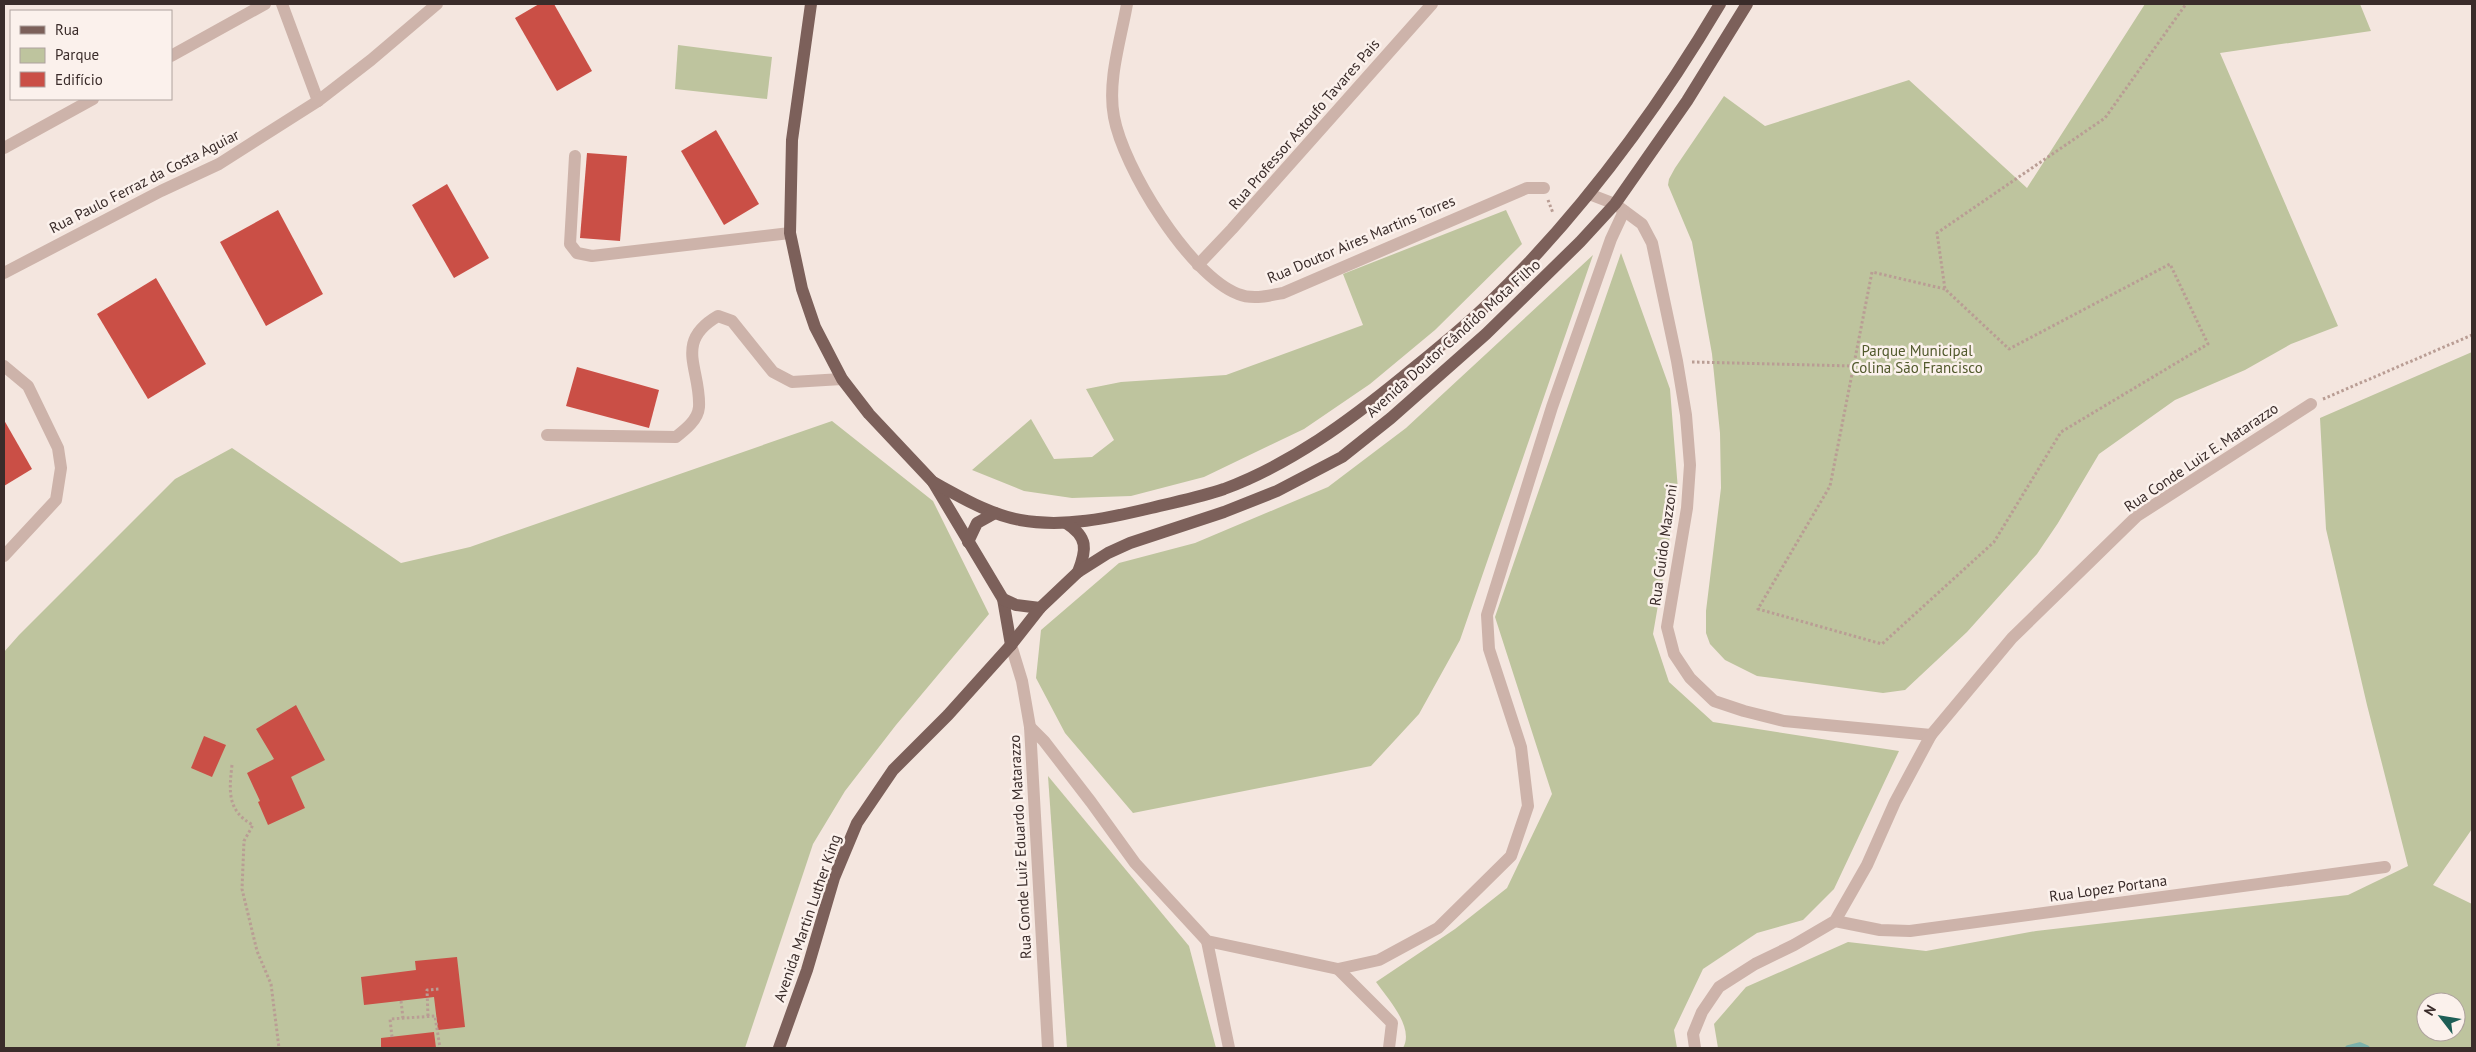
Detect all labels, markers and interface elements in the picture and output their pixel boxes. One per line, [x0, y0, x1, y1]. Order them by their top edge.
legend [10, 10, 172, 100]
text: Rua [55, 20, 79, 39]
street label: Rua Professor Astoufo Tavares Pais [1224, 35, 1384, 213]
text: Parque [55, 45, 99, 64]
text: Edifício [55, 70, 103, 89]
street label: Rua Paulo Ferraz da Costa Aguiar [46, 125, 242, 237]
street label: Rua Doutor Aires Martins Torres [1264, 191, 1458, 287]
street label: Avenida Doutor Cândido Mota Filho [1362, 255, 1544, 421]
park label: Parque Municipal Colina São Francisco [1851, 341, 1983, 377]
street label: Rua Conde Luiz E. Matarazzo [2120, 398, 2282, 516]
street label: Rua Guido Mazzoni [1645, 483, 1681, 607]
street label: Rua Conde Luiz Eduardo Matarazzo [1005, 734, 1035, 960]
street label: Avenida Martin Luther King [769, 832, 845, 1004]
street label: Rua Lopez Portana [2048, 870, 2168, 906]
north arrow [2416, 992, 2466, 1042]
text: N [2420, 1002, 2440, 1019]

